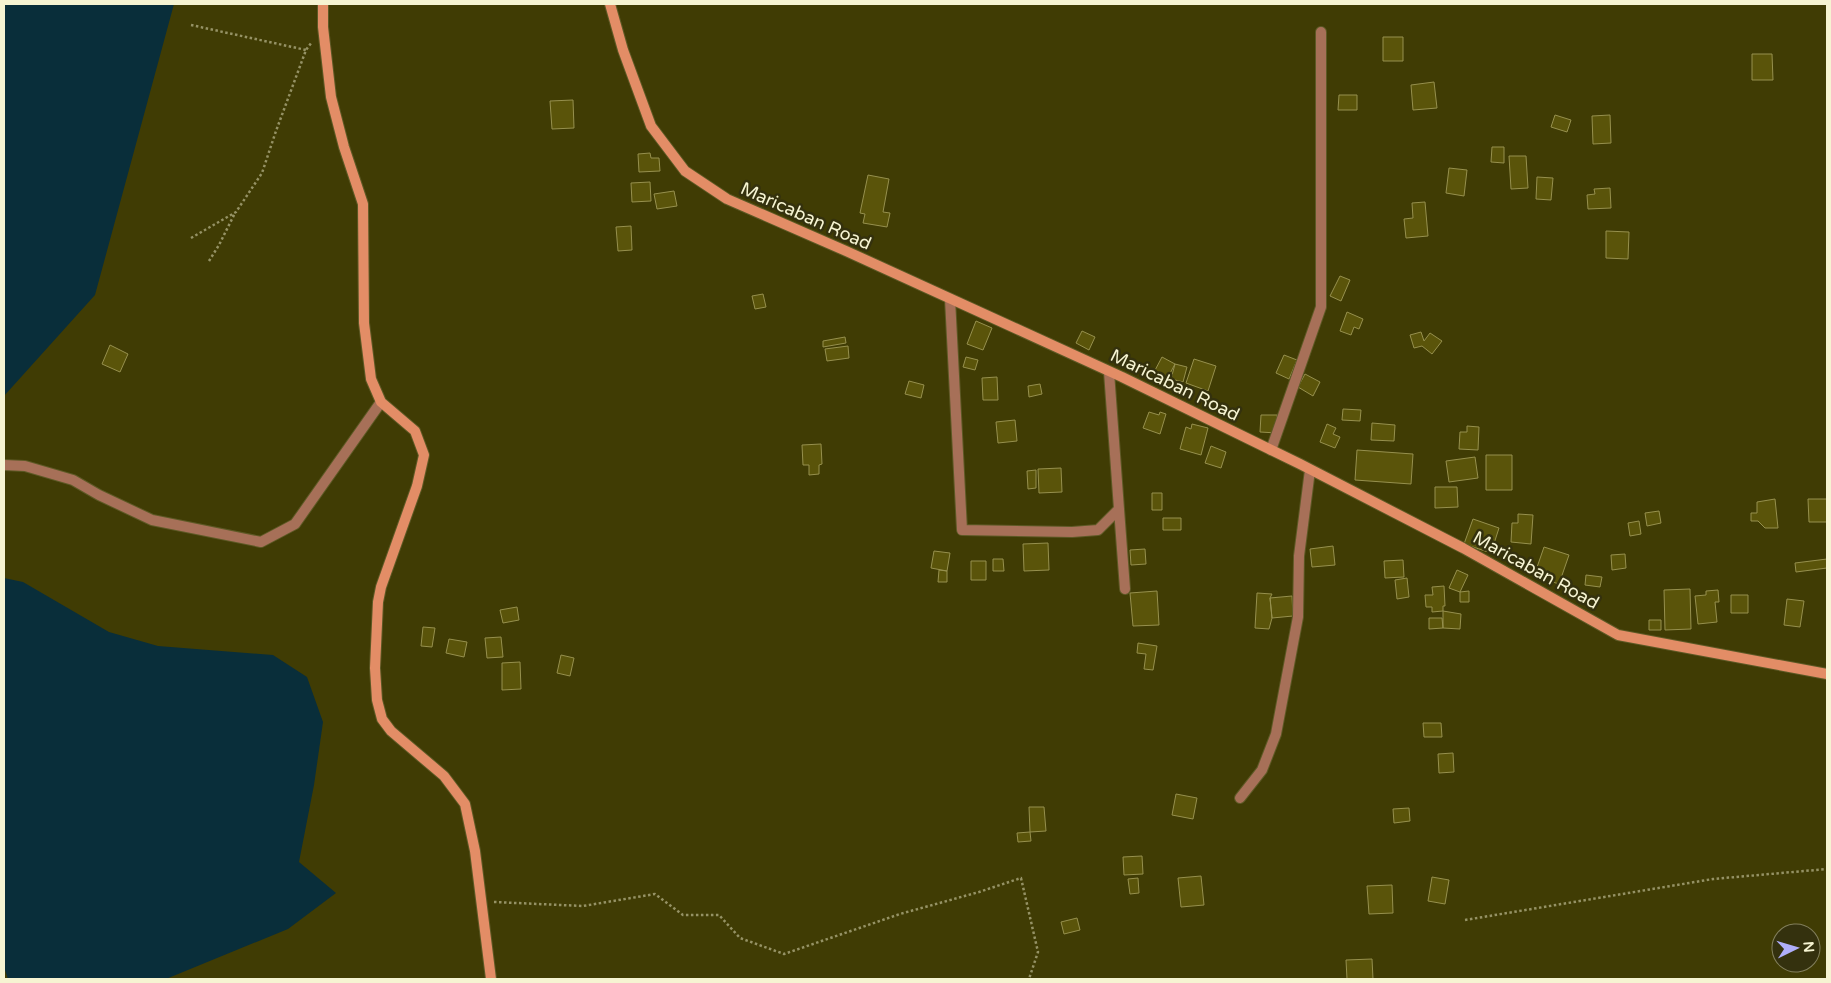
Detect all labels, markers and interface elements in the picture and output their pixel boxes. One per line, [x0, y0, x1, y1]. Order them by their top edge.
street label: Maricaban Road [737, 177, 875, 255]
street label: Maricaban Road [1107, 344, 1243, 426]
street label: Maricaban Road [1469, 526, 1603, 614]
north arrow [1771, 923, 1821, 973]
text: N [1799, 941, 1817, 953]

